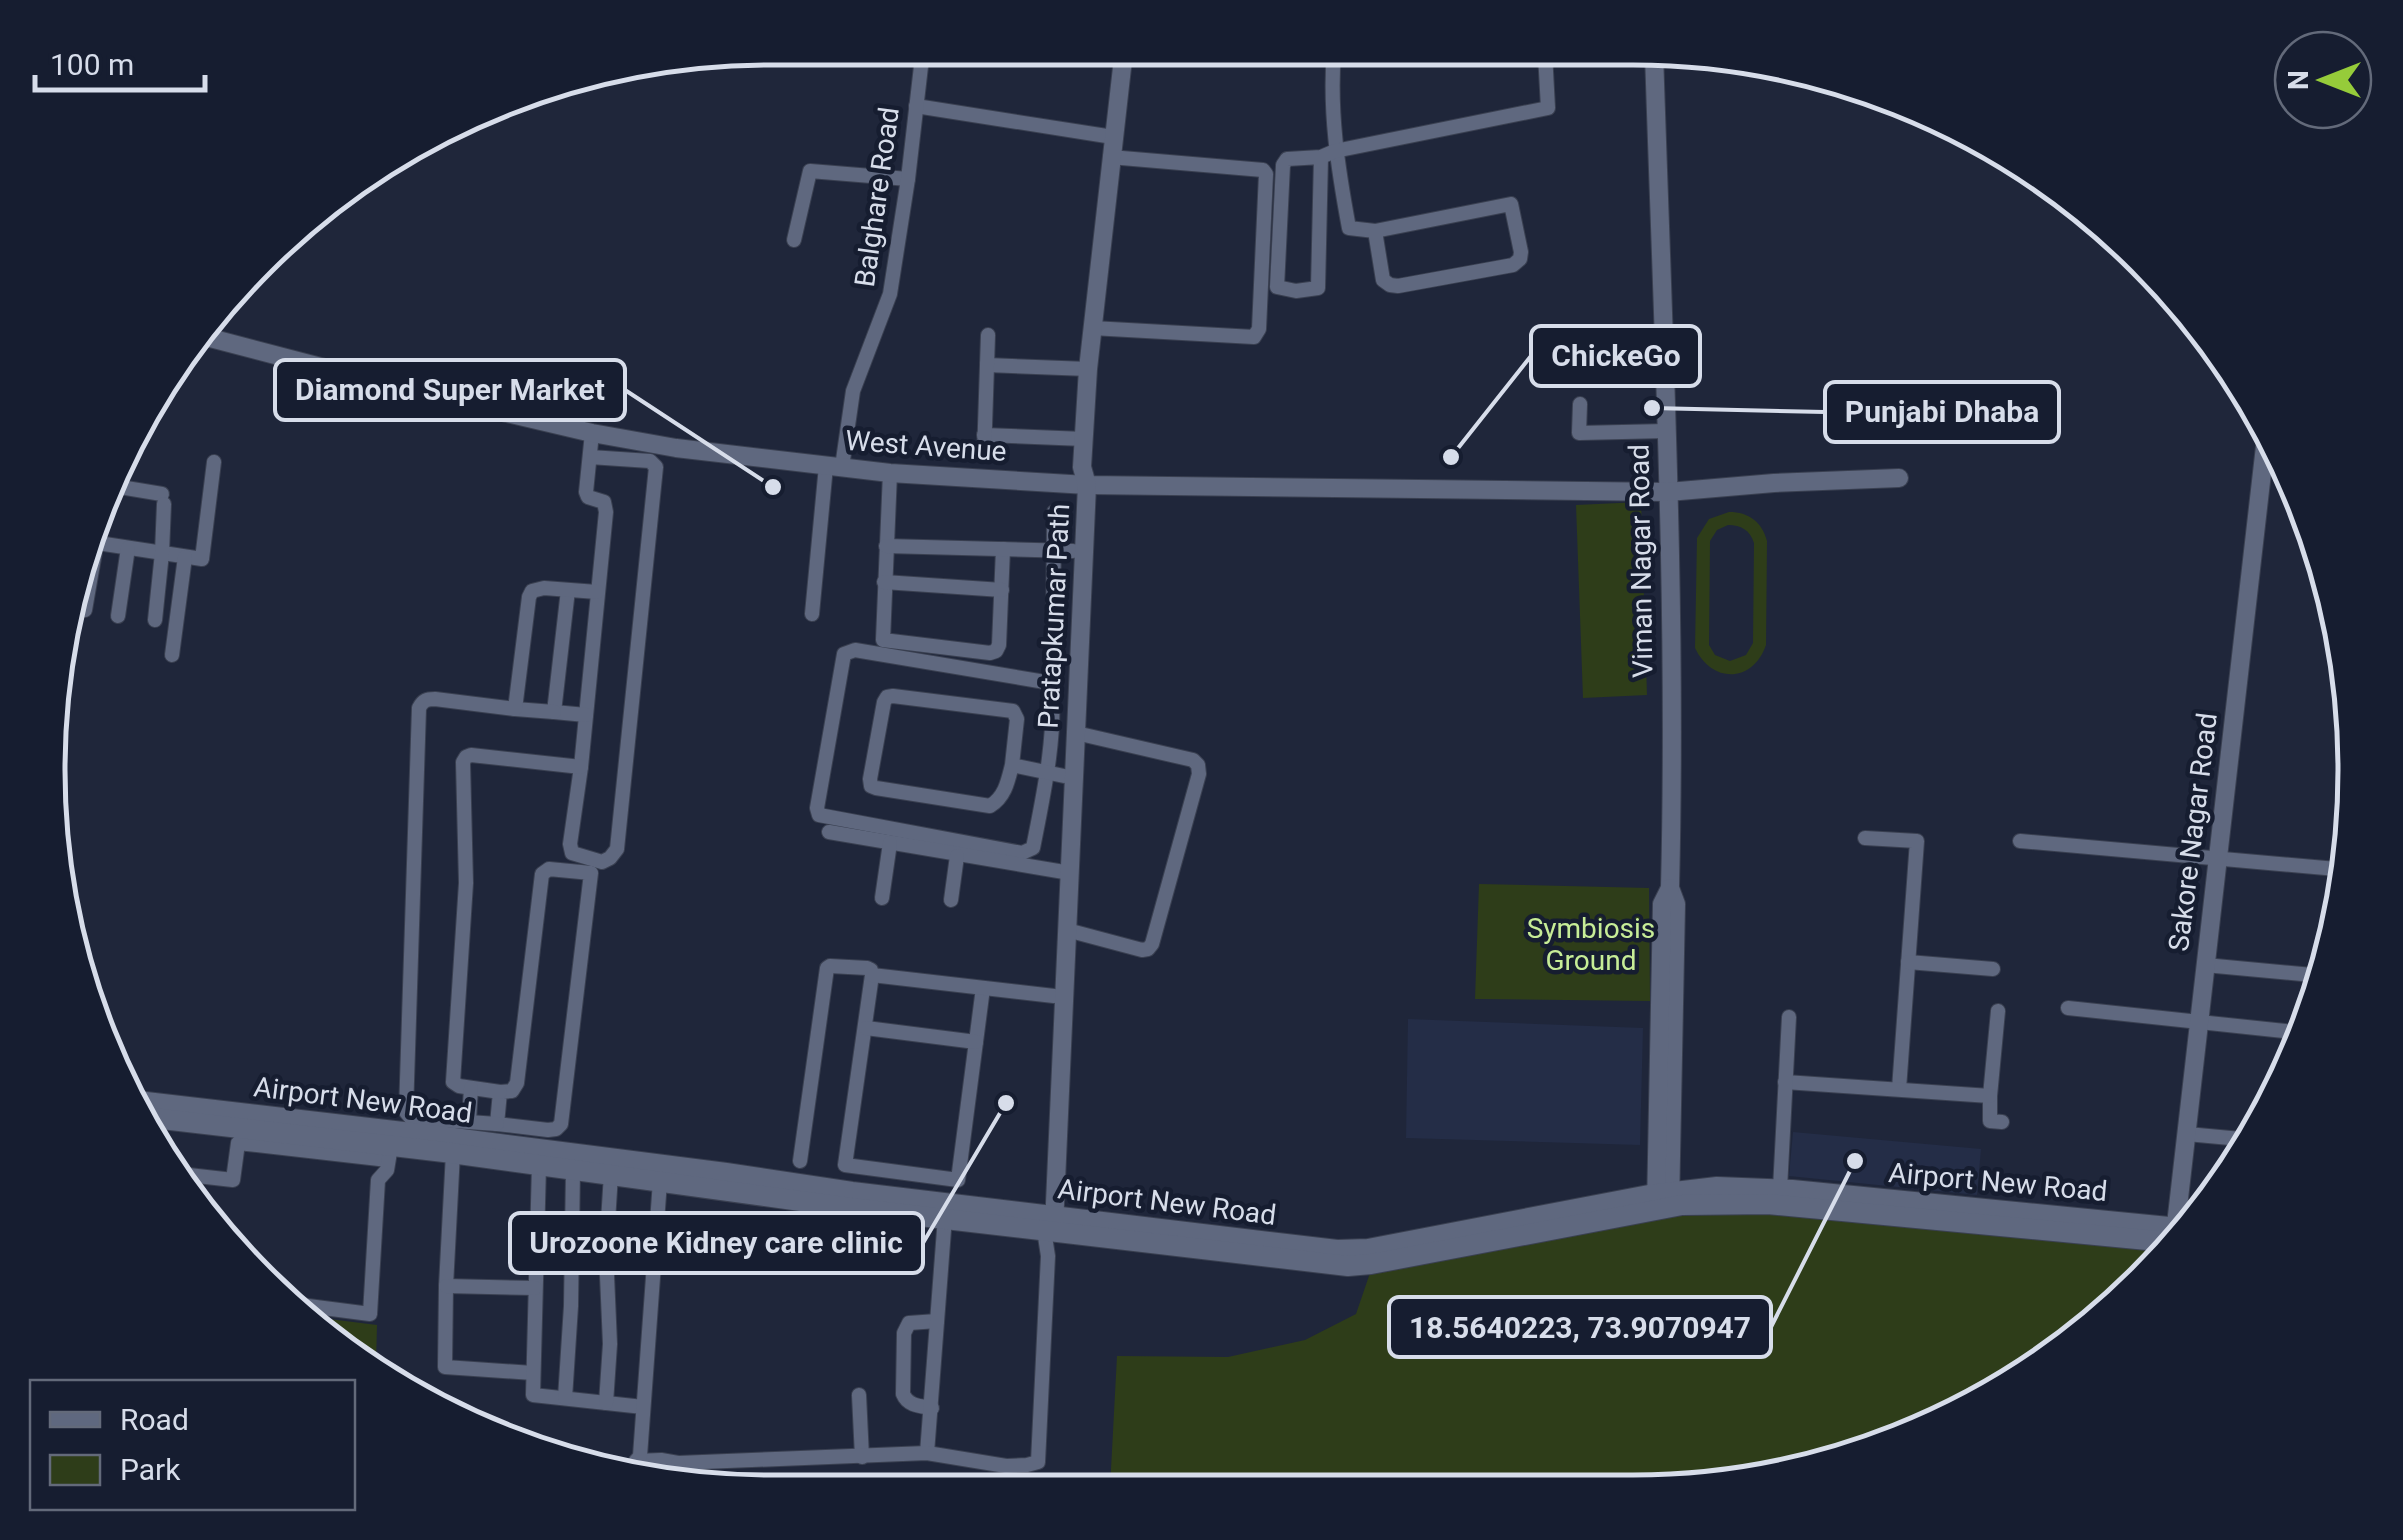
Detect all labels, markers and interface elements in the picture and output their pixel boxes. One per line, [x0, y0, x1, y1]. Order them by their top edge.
scale bar [35, 30, 205, 92]
north arrow [2273, 30, 2373, 130]
text: 100 m [50, 47, 134, 82]
text: N [2282, 70, 2315, 90]
street label: Balghare Road [848, 105, 906, 289]
callout: ChickeGo [1531, 326, 1700, 386]
text: ChickeGo [1551, 338, 1681, 373]
callout: Diamond Super Market [275, 360, 625, 420]
text: Diamond Super Market [295, 372, 605, 407]
callout: Punjabi Dhaba [1825, 382, 2059, 442]
text: Punjabi Dhaba [1845, 394, 2039, 429]
street label: West Avenue [844, 424, 1008, 468]
street label: Viman Nagar Road [1622, 444, 1660, 678]
street label: Pratapkumar Path [1032, 503, 1076, 729]
street label: Sakore Nagar Road [2162, 711, 2224, 953]
park label: Symbiosis Ground [1527, 912, 1655, 977]
street label: Airport New Road [252, 1070, 474, 1130]
street label: Airport New Road [1887, 1156, 2109, 1208]
street label: Airport New Road [1056, 1172, 1278, 1232]
callout: Urozoone Kidney care clinic [510, 1213, 923, 1273]
text: Urozoone Kidney care clinic [529, 1225, 903, 1260]
callout: 18.5640223, 73.9070947 [1389, 1297, 1771, 1357]
text: 18.5640223, 73.9070947 [1409, 1310, 1751, 1345]
legend [30, 1380, 355, 1510]
text: Road [120, 1402, 189, 1437]
text: Park [120, 1452, 181, 1487]

